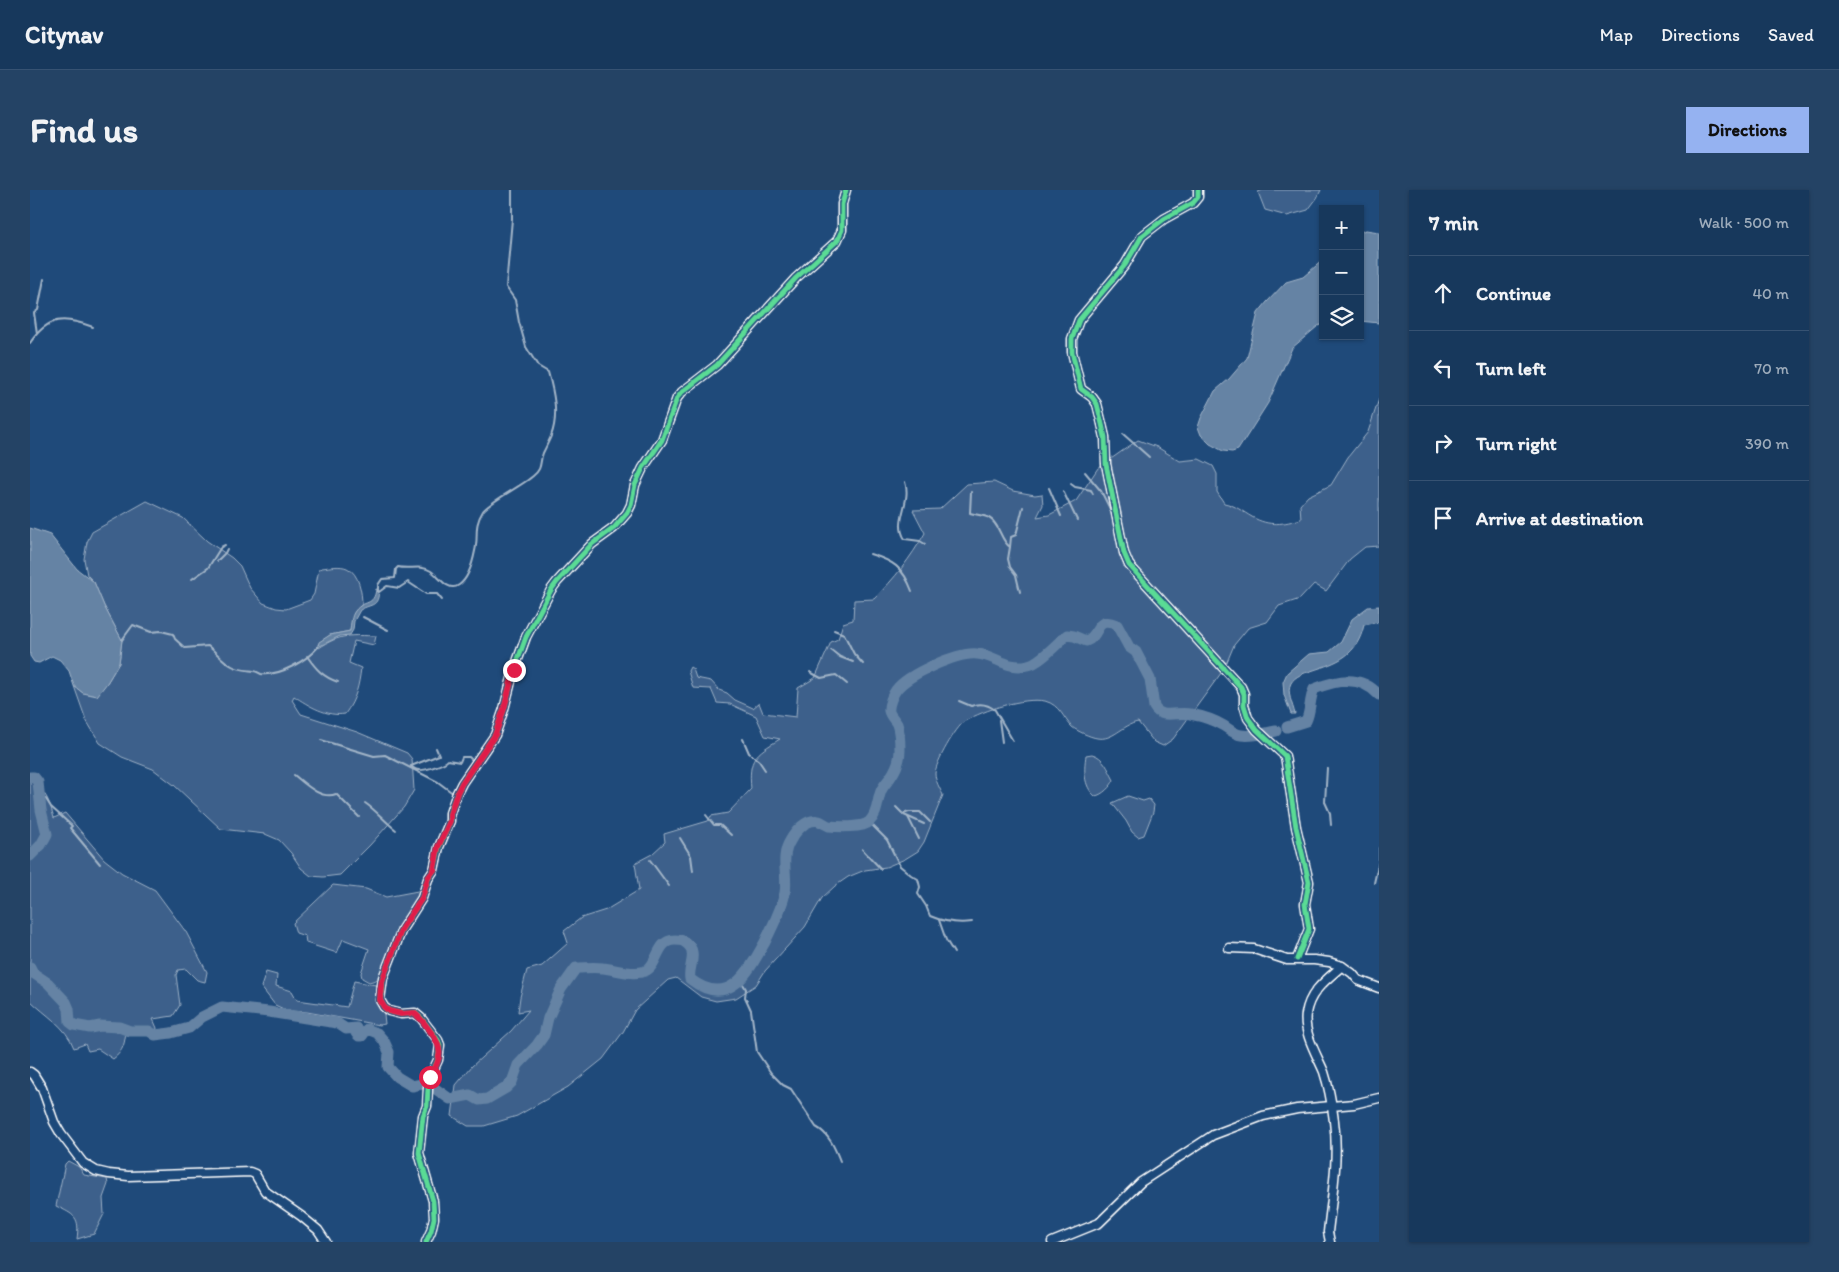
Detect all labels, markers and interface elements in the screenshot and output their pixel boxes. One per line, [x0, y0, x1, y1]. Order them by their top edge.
text: Citynav [25, 20, 103, 49]
text: Map [1600, 24, 1633, 46]
text: Directions [1661, 24, 1740, 46]
text: Saved [1768, 24, 1814, 46]
button: Directions [1686, 107, 1809, 153]
text: Find us [30, 109, 138, 151]
map controls [1319, 205, 1364, 340]
button: + [1319, 205, 1364, 250]
text: 7 min [1429, 210, 1478, 235]
text: Walk · 500 m [1699, 213, 1789, 232]
button: − [1319, 250, 1364, 295]
icon: ahead [1429, 279, 1457, 307]
text: Continue [1476, 282, 1551, 305]
text: 40 m [1752, 284, 1789, 303]
button: layers [1319, 295, 1364, 340]
icon: left [1429, 354, 1457, 382]
text: Turn left [1476, 357, 1546, 380]
text: 70 m [1754, 359, 1789, 378]
icon: right [1429, 429, 1457, 457]
text: Turn right [1476, 432, 1557, 455]
text: 390 m [1745, 434, 1789, 453]
icon: arrive [1429, 504, 1457, 532]
text: Arrive at destination [1476, 507, 1643, 530]
route end [503, 659, 526, 682]
route start [419, 1066, 442, 1089]

